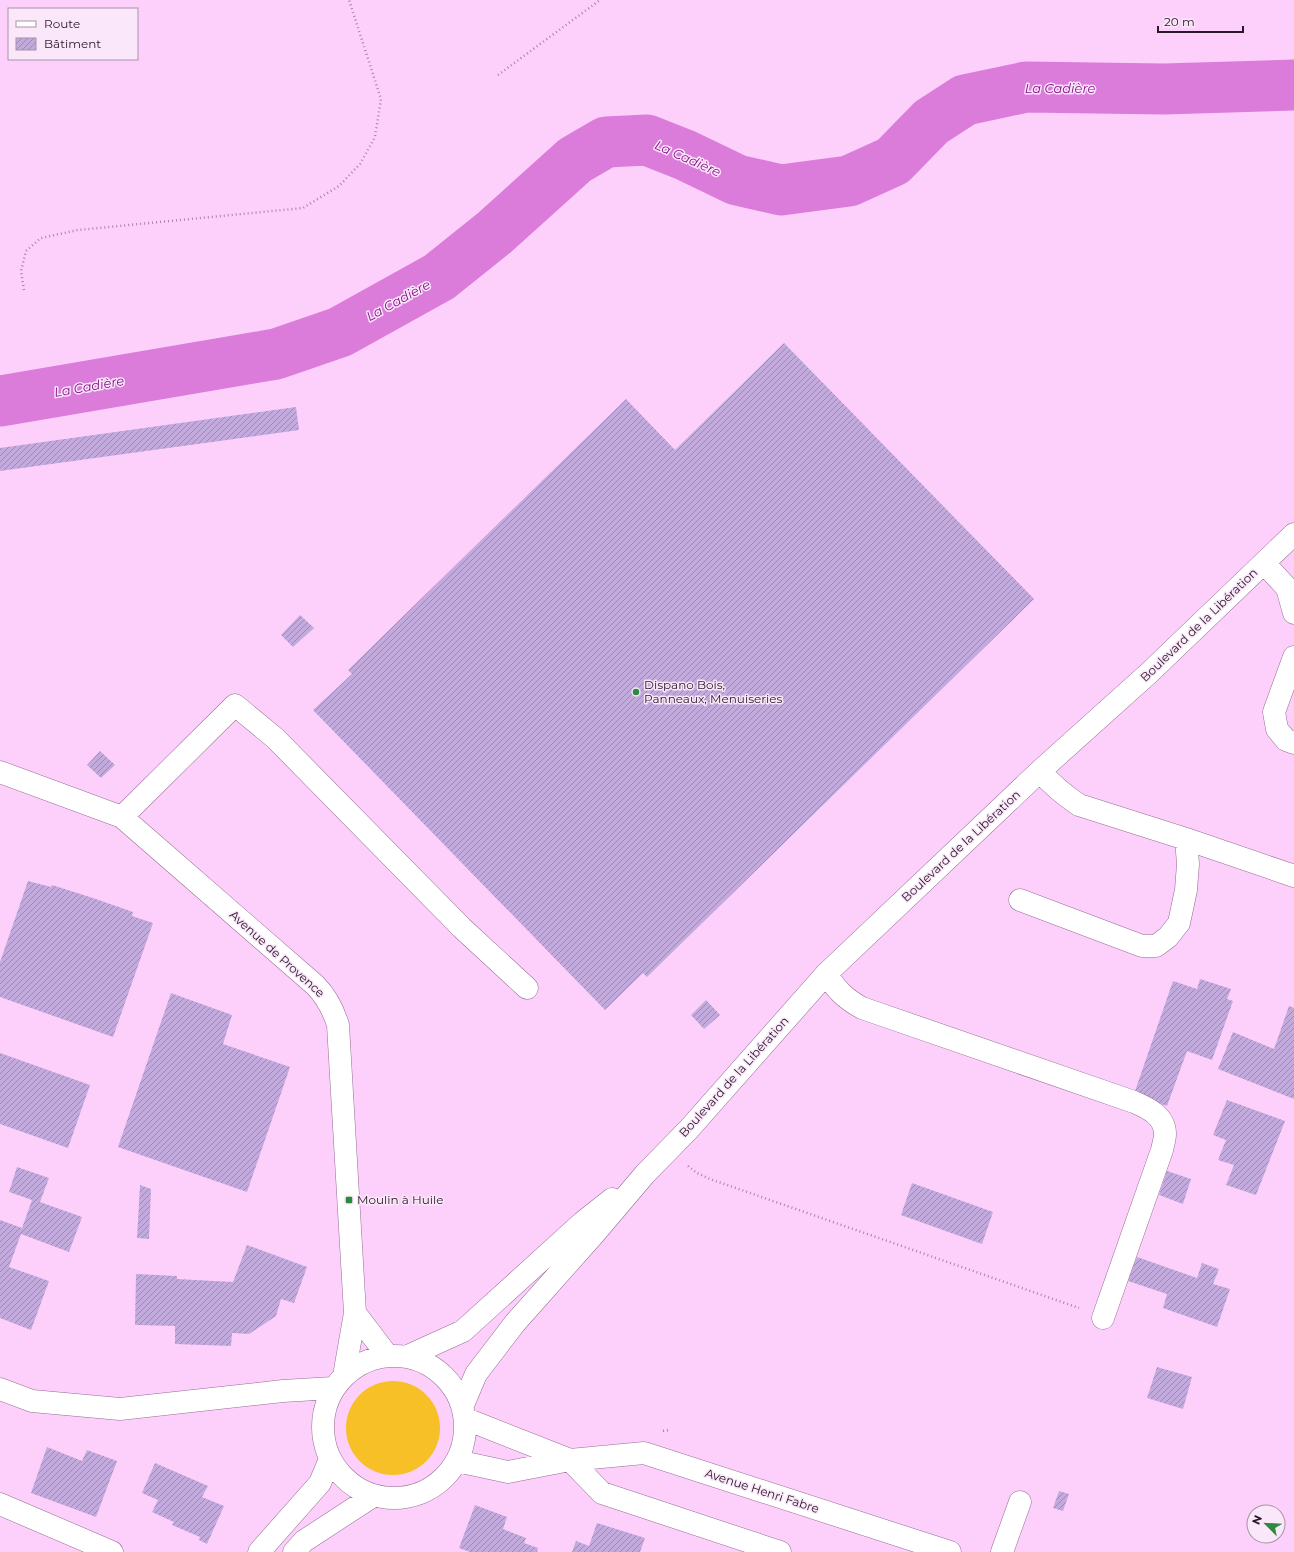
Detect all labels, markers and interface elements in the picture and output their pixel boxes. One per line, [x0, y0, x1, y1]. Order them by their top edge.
legend [8, 8, 138, 60]
scale bar [1158, 8, 1243, 34]
text: 20 m [1164, 14, 1195, 29]
text: Route [44, 16, 80, 31]
text: Bâtiment [44, 36, 101, 51]
water label: La Cadière [1025, 80, 1095, 96]
water label: La Cadière [652, 136, 724, 180]
water label: La Cadière [363, 276, 433, 324]
water label: La Cadière [53, 372, 125, 400]
street label: Boulevard de la Libération [1137, 565, 1260, 685]
place label: Dispano Bois, Panneaux, Menuiseries [644, 677, 782, 706]
marker: Dispano Bois, Panneaux, Menuiseries [631, 687, 641, 697]
street label: Boulevard de la Libération [898, 787, 1023, 905]
street label: Avenue de Provence [227, 907, 328, 1000]
street label: Boulevard de la Libération [675, 1013, 792, 1140]
place label: Moulin à Huile [357, 1192, 444, 1207]
marker: Moulin à Huile [344, 1195, 354, 1205]
street label: Avenue Henri Fabre [703, 1465, 821, 1516]
north arrow [1246, 1504, 1286, 1544]
text: N [1249, 1513, 1265, 1527]

